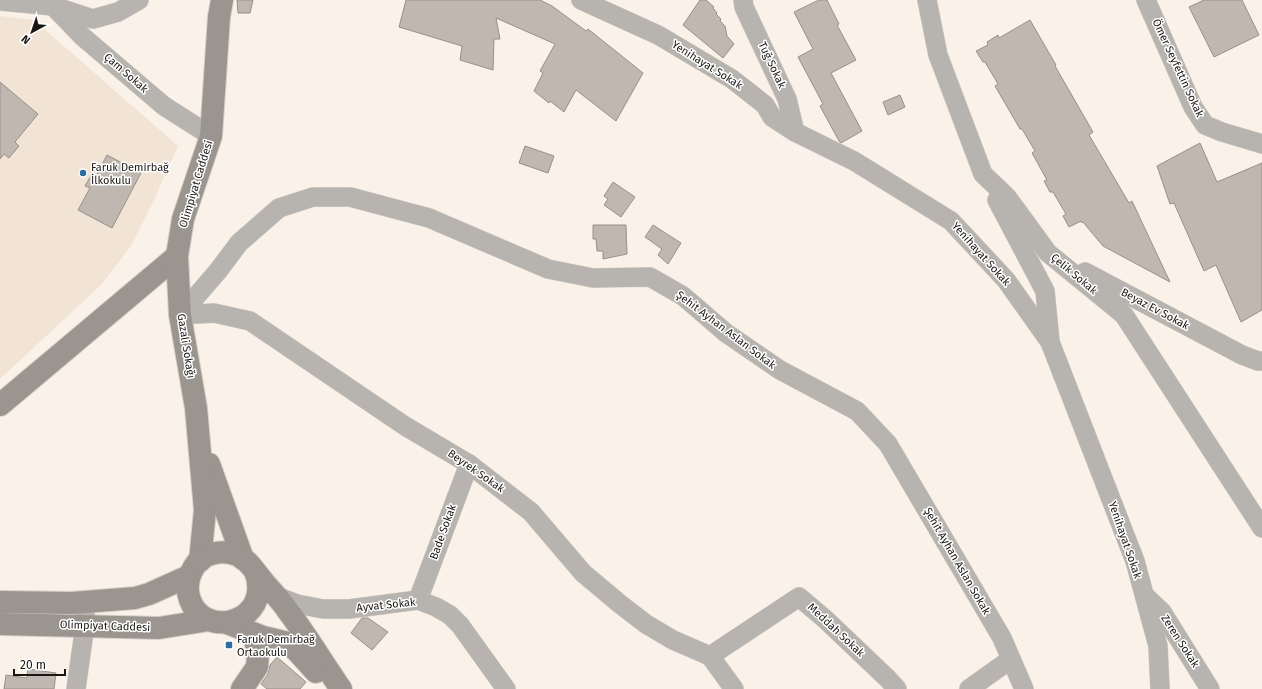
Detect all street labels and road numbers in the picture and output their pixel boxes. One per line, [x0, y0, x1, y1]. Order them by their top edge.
street label: Ömer Seyfettin Sokak [1149, 16, 1208, 120]
street label: Yenihayat Sokak [669, 38, 745, 92]
street label: Tuğ Sokak [756, 40, 789, 91]
street label: Çam Sokak [101, 50, 151, 96]
street label: Olimpiyat Caddesi [177, 139, 215, 229]
street label: Yenihayat Sokak [949, 220, 1013, 289]
street label: Çelik Sokak [1048, 251, 1100, 297]
street label: Beyaz Ev Sokak [1119, 286, 1192, 333]
street label: Şehit Ayhan Aslan Sokak [674, 288, 779, 372]
street label: Gazali Sokağı [174, 313, 198, 379]
street label: Beyrek Sokak [445, 447, 507, 495]
street label: Yenihayat Sokak [1106, 500, 1144, 581]
street label: Bade Sokak [427, 502, 459, 561]
street label: Şehit Ayhan Aslan Sokak [921, 505, 993, 617]
street label: Ayvat Sokak [356, 595, 417, 615]
street label: Meddah Sokak [805, 601, 867, 660]
street label: Zeren Sokak [1158, 612, 1202, 670]
street label: Olimpiyat Caddesi [60, 618, 150, 634]

